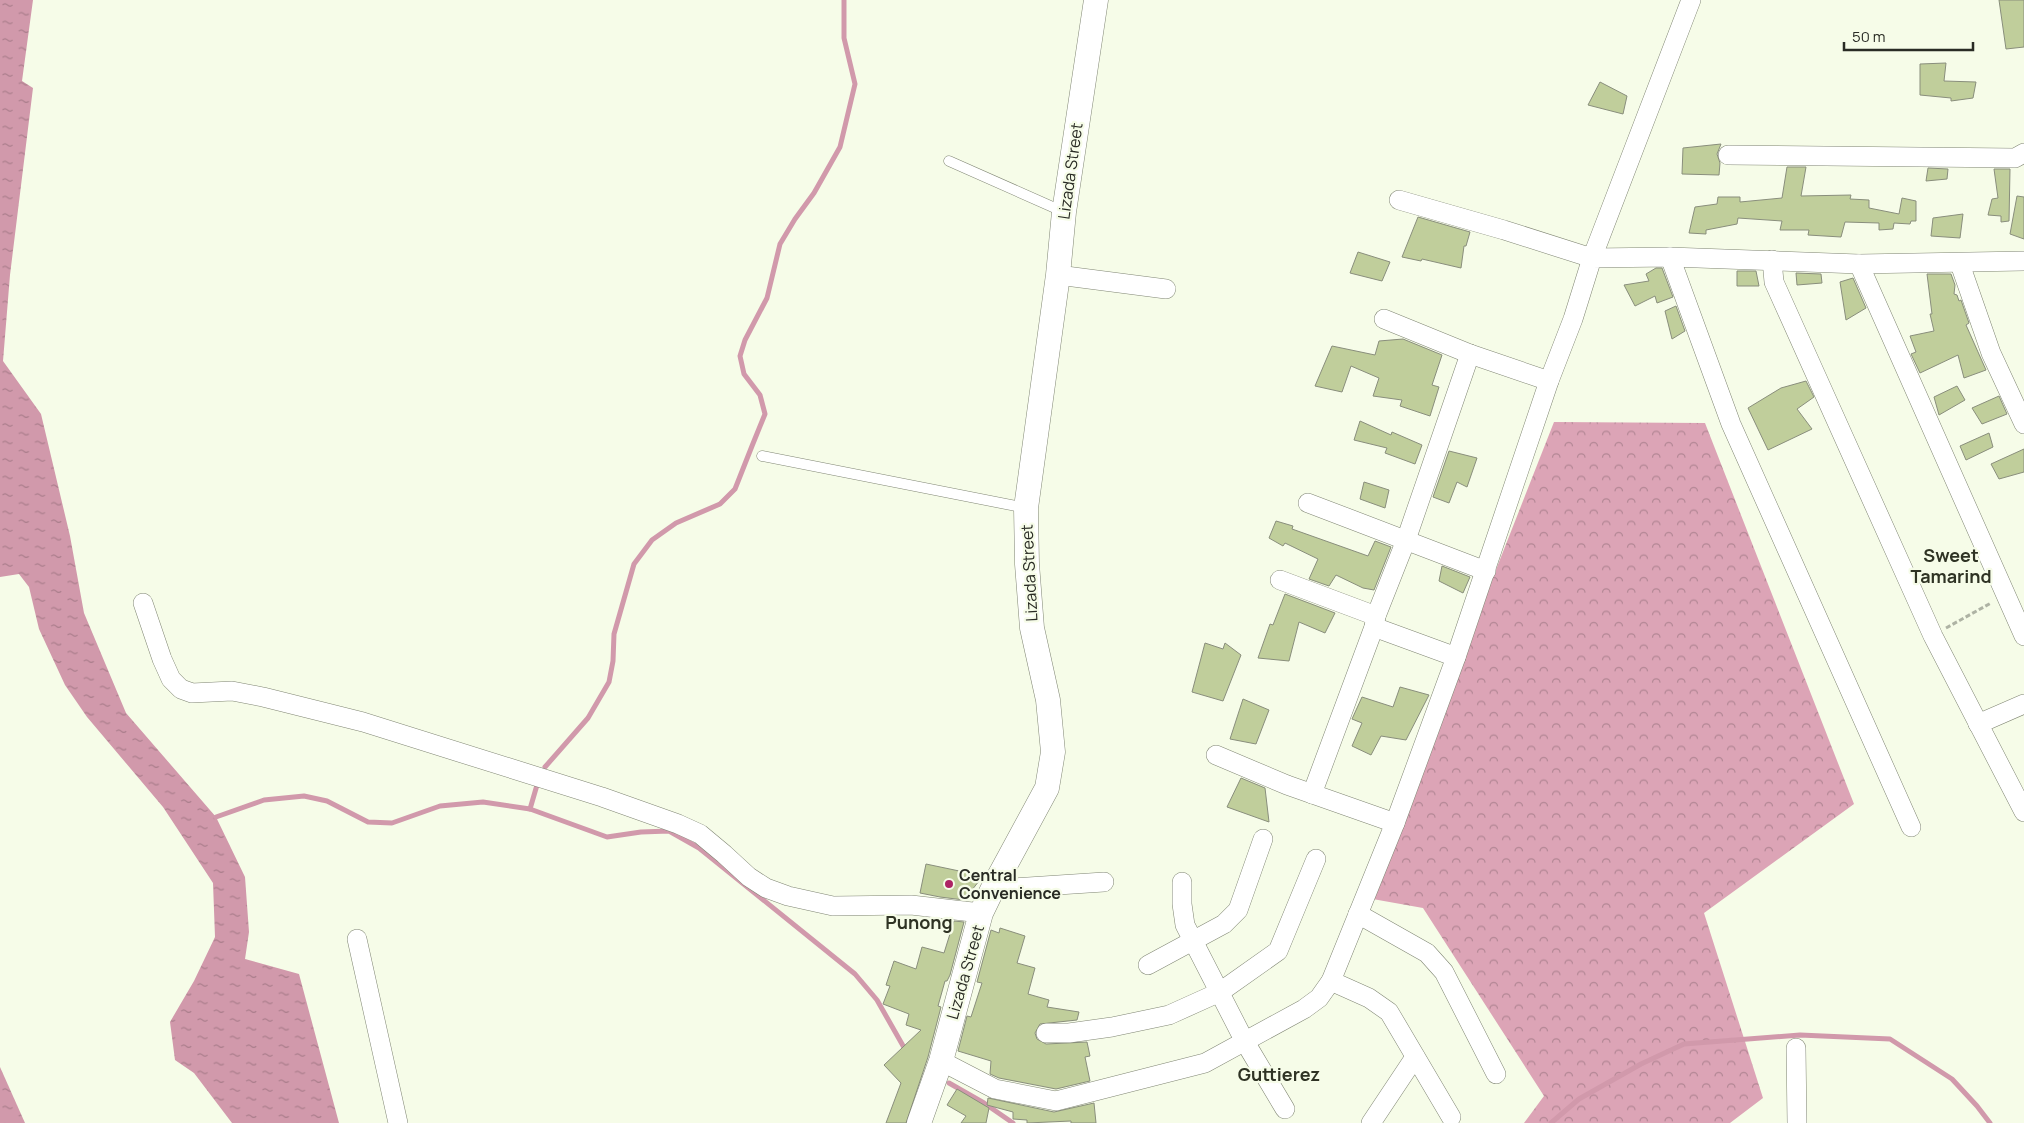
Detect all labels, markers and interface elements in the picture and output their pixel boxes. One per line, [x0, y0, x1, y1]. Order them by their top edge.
scale bar [1844, 20, 1973, 52]
text: 50 m [1852, 26, 1886, 47]
street label: Lizada Street [1052, 121, 1088, 221]
street label: Lizada Street [1015, 524, 1043, 622]
district label: Sweet Tamarind [1910, 543, 1992, 588]
place label: Central Convenience [959, 864, 1061, 904]
marker: Central Convenience [943, 878, 955, 890]
district label: Punong [885, 910, 953, 934]
street label: Lizada Street [941, 922, 989, 1022]
district label: Guttierez [1238, 1062, 1320, 1086]

